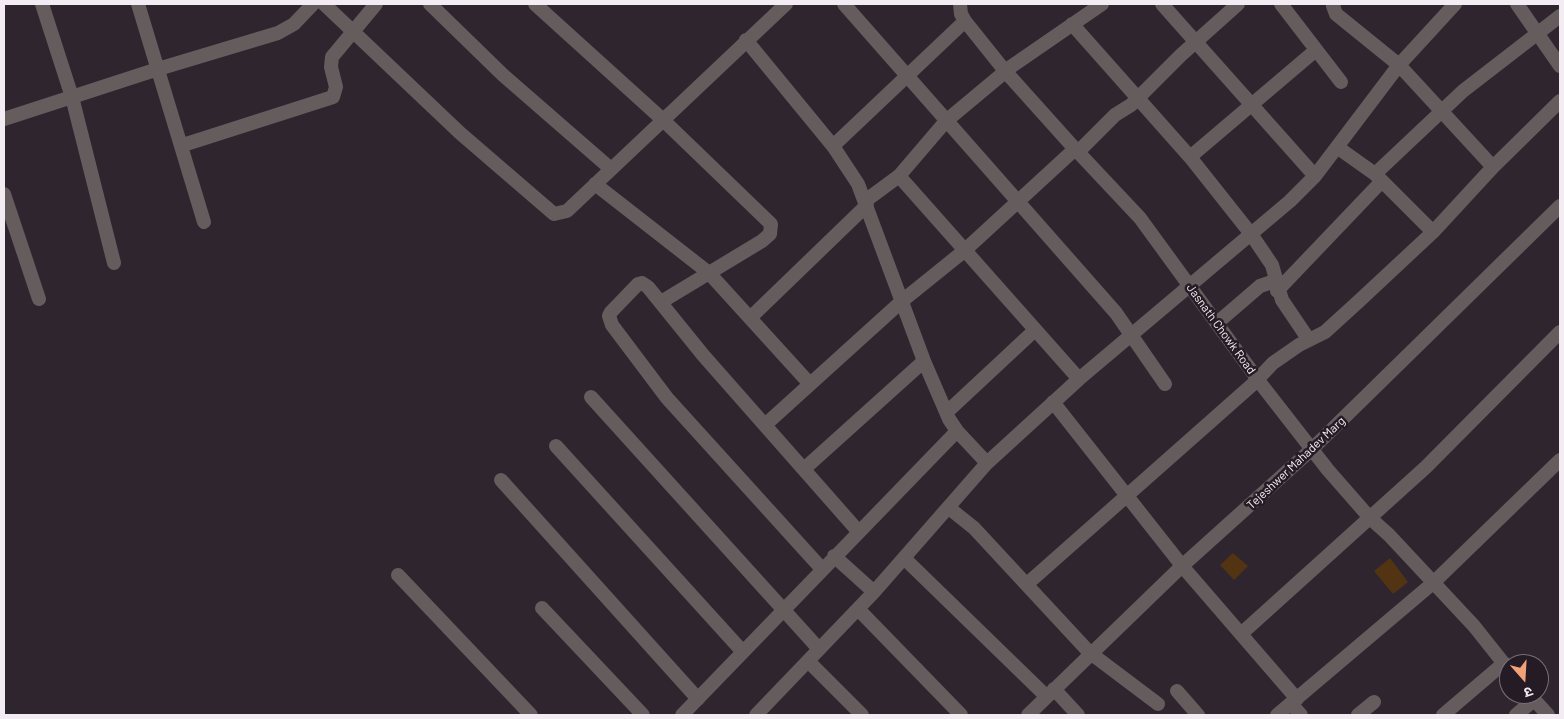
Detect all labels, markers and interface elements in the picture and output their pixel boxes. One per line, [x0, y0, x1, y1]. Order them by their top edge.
street label: Jasnath Chowk Road [1183, 281, 1259, 377]
street label: Tejeshwer Mahadev Marg [1244, 414, 1348, 512]
north arrow [1499, 654, 1549, 704]
text: उ [1522, 683, 1535, 702]

